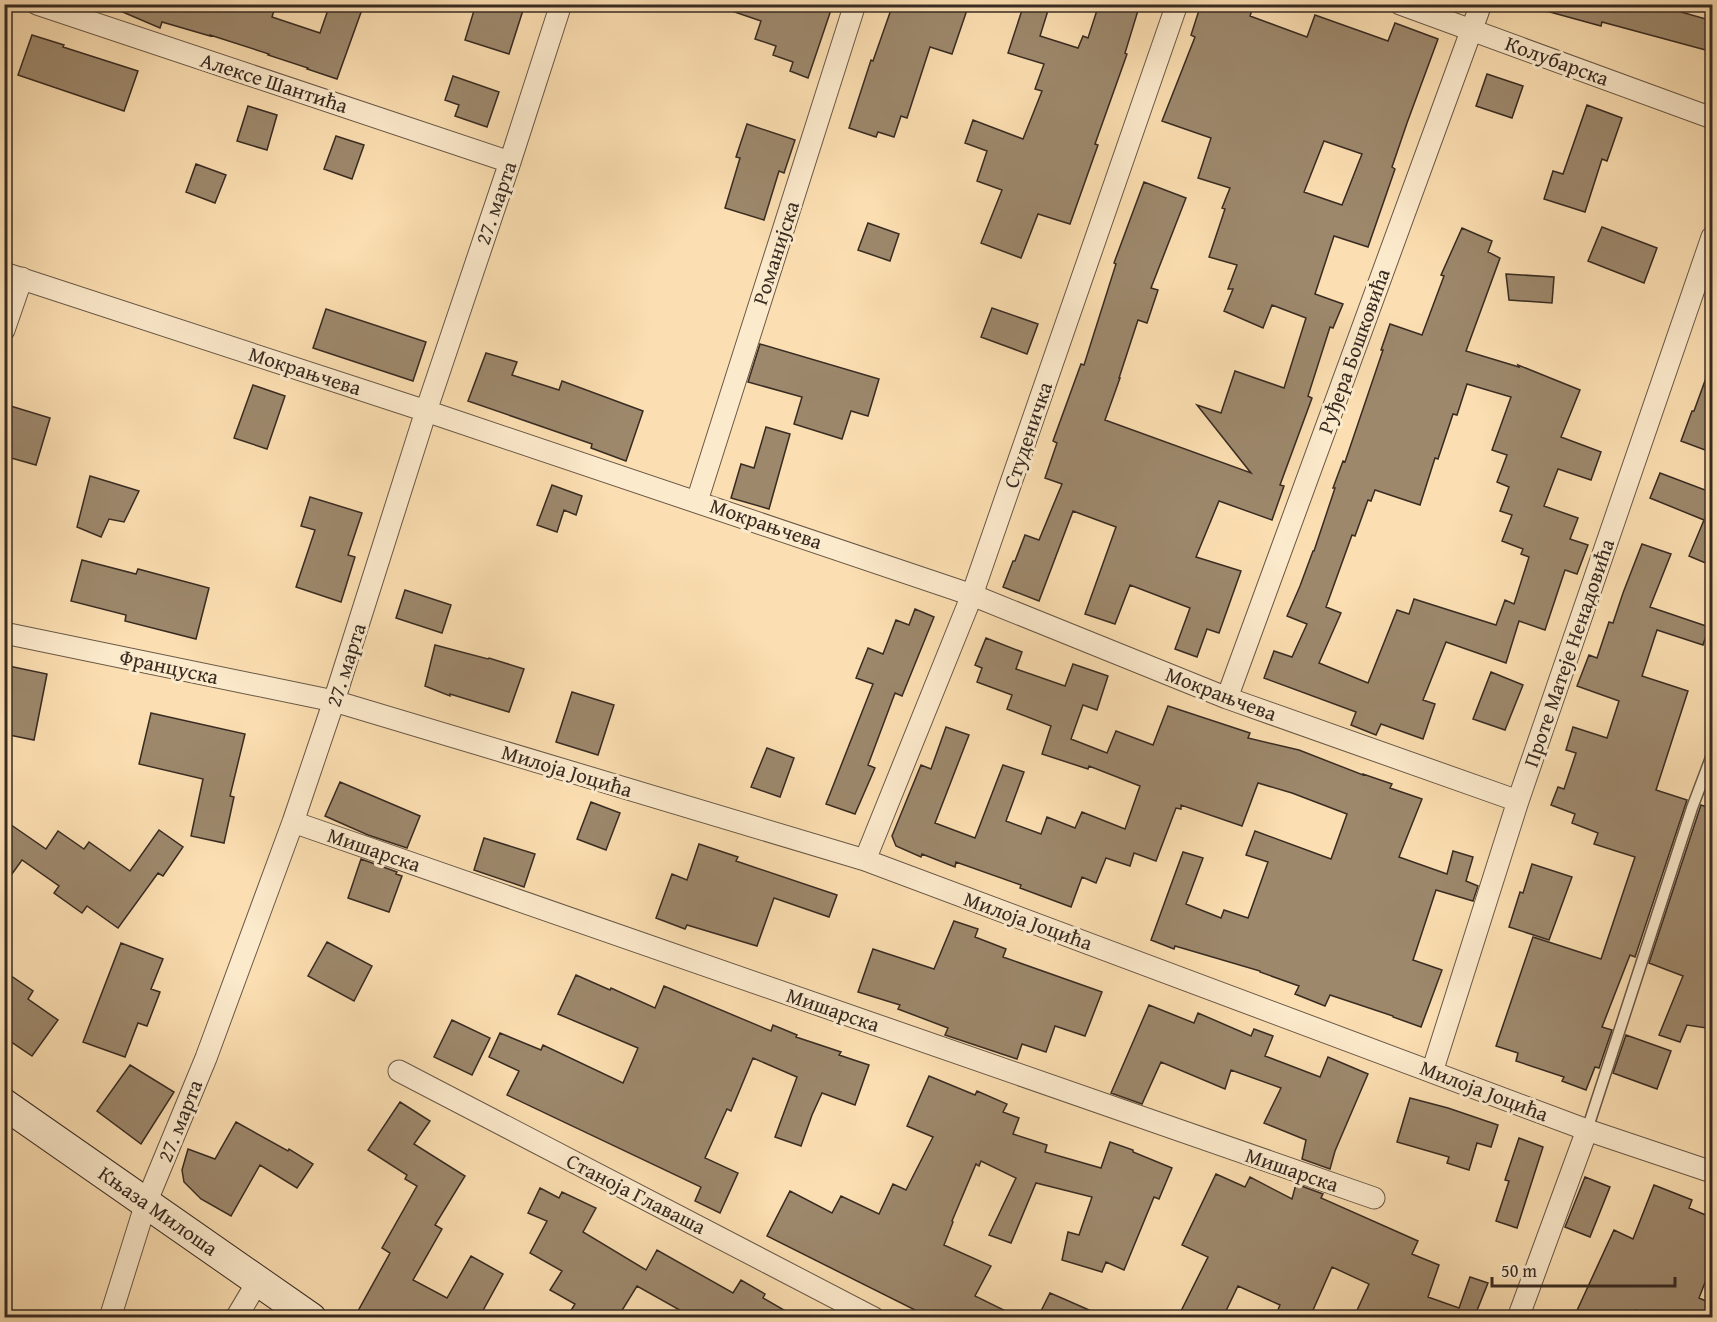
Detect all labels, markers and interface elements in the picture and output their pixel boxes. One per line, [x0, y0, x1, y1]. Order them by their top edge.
street label: Колубарска [1501, 27, 1613, 94]
street label: Алексе Шантића [197, 44, 352, 121]
street label: 27. марта [467, 157, 524, 249]
street label: Романијска [744, 197, 807, 309]
street label: Руђера Бошковића [1309, 264, 1398, 438]
street label: Мокрањчева [245, 338, 365, 403]
street label: Студеничка [995, 378, 1060, 492]
street label: Мокрањчева [706, 490, 826, 557]
street label: Проте Матеје Ненадовића [1515, 535, 1622, 771]
street label: 27. марта [317, 619, 374, 711]
street label: Француска [117, 641, 221, 692]
street label: Мокрањчева [1161, 658, 1281, 729]
street label: Милоја Јоцића [498, 736, 636, 805]
street label: Мишарска [323, 819, 425, 880]
street label: Милоја Јоцића [959, 883, 1097, 958]
street label: Мишарска [782, 979, 884, 1040]
street label: Милоја Јоцића [1416, 1052, 1553, 1129]
street label: 27. марта [149, 1075, 210, 1167]
street label: Мишарска [1241, 1139, 1343, 1200]
street label: Станоја Главаша [561, 1145, 711, 1242]
street label: Књаза Милоша [92, 1158, 224, 1263]
scale bar [1492, 1250, 1675, 1288]
text: 50 m [1501, 1257, 1537, 1284]

